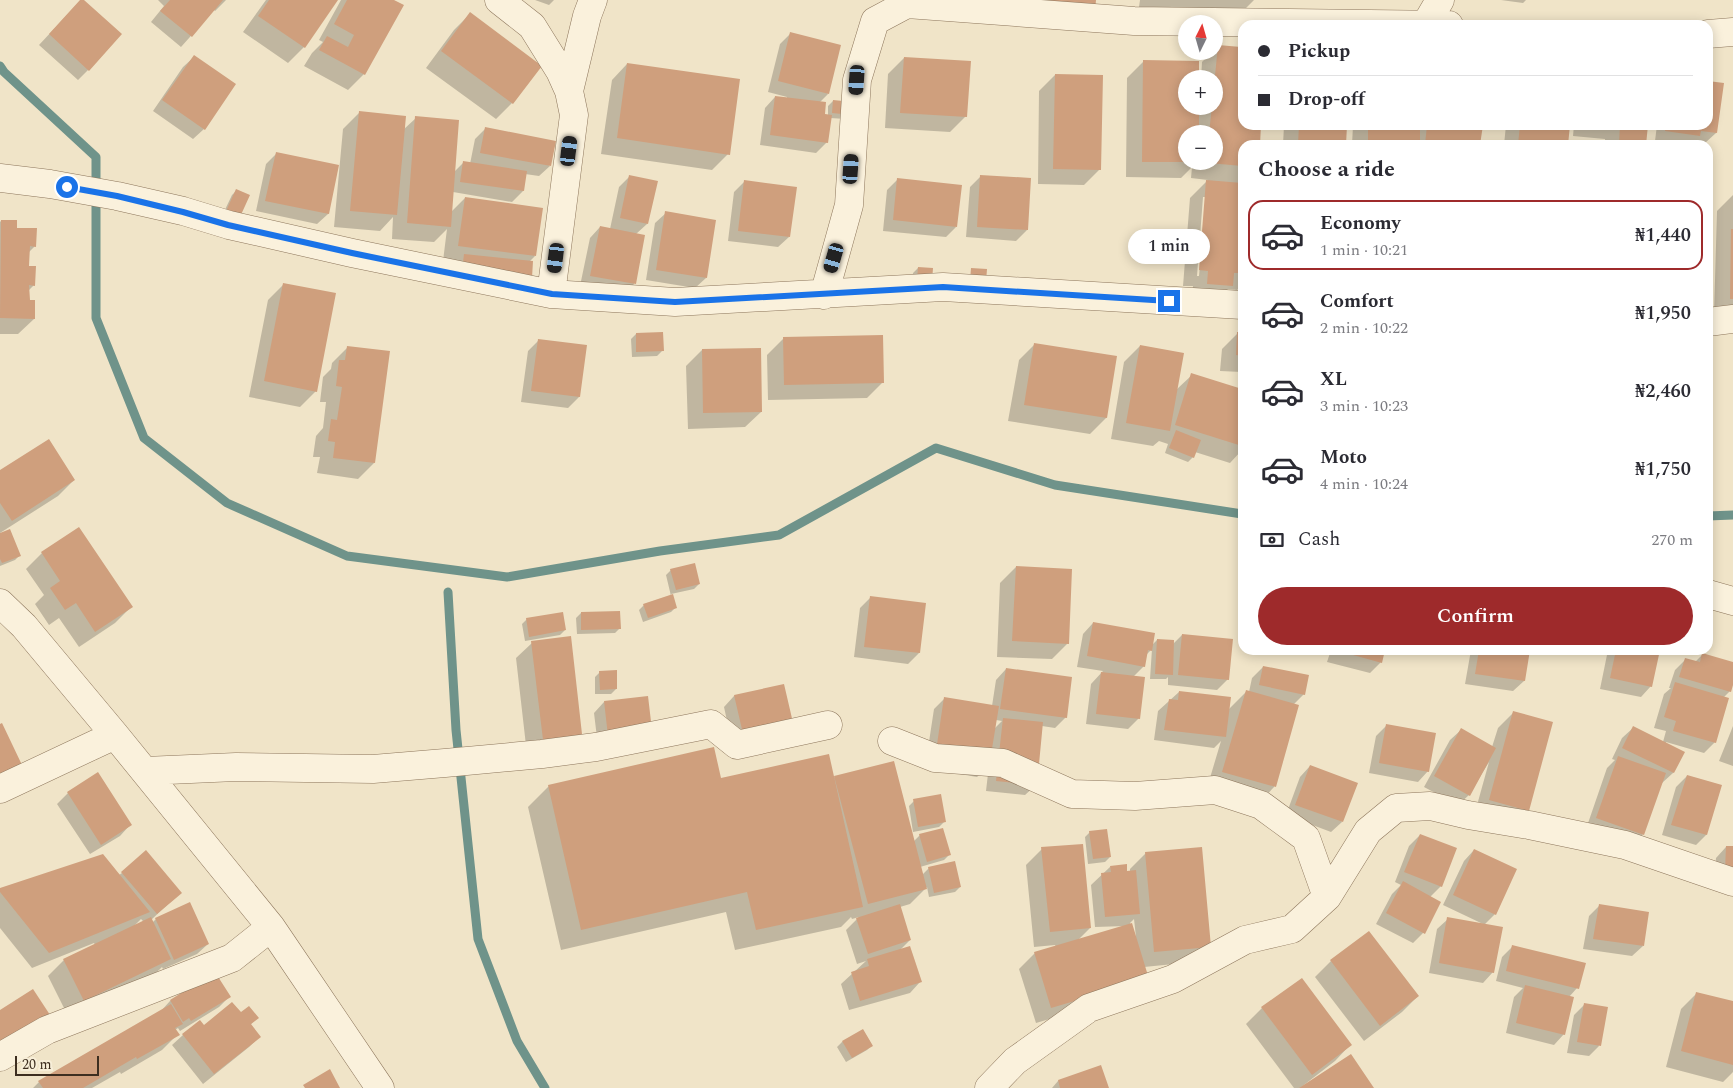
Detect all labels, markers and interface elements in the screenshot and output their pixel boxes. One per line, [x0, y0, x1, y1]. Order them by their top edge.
north arrow [1178, 15, 1222, 60]
map controls [1178, 15, 1223, 170]
text: Pickup [1288, 37, 1350, 66]
car [848, 65, 865, 95]
button: + [1178, 70, 1223, 115]
text: Drop-off [1288, 85, 1365, 114]
button: − [1178, 125, 1223, 170]
car [559, 135, 578, 167]
text: Choose a ride [1258, 153, 1395, 186]
car [842, 154, 859, 184]
route start [56, 176, 78, 198]
text: Economy [1320, 209, 1401, 238]
icon: car [1260, 213, 1305, 258]
text: ₦1,440 [1635, 221, 1691, 250]
callout: 1 min [1128, 228, 1210, 264]
text: 1 min [1148, 234, 1190, 258]
text: 1 min · 10:21 [1320, 238, 1408, 262]
car [546, 242, 565, 274]
car [822, 242, 845, 274]
text: Comfort [1320, 287, 1394, 316]
route end [1158, 290, 1180, 312]
icon: car [1260, 291, 1305, 336]
text: ₦1,950 [1635, 299, 1691, 328]
text: 2 min · 10:22 [1320, 316, 1408, 340]
text: XL [1320, 365, 1347, 394]
icon: car [1260, 369, 1305, 414]
text: ₦2,460 [1635, 377, 1691, 406]
text: 3 min · 10:23 [1320, 394, 1408, 418]
text: Moto [1320, 443, 1367, 472]
icon: car [1260, 447, 1305, 492]
text: ₦1,750 [1635, 455, 1691, 484]
text: 4 min · 10:24 [1320, 472, 1408, 496]
text: Cash [1298, 525, 1340, 554]
icon: cash [1258, 526, 1286, 554]
text: 270 m [1651, 528, 1693, 552]
button: Confirm [1258, 587, 1693, 645]
scale bar [15, 1053, 99, 1076]
text: 20 m [22, 1054, 52, 1075]

